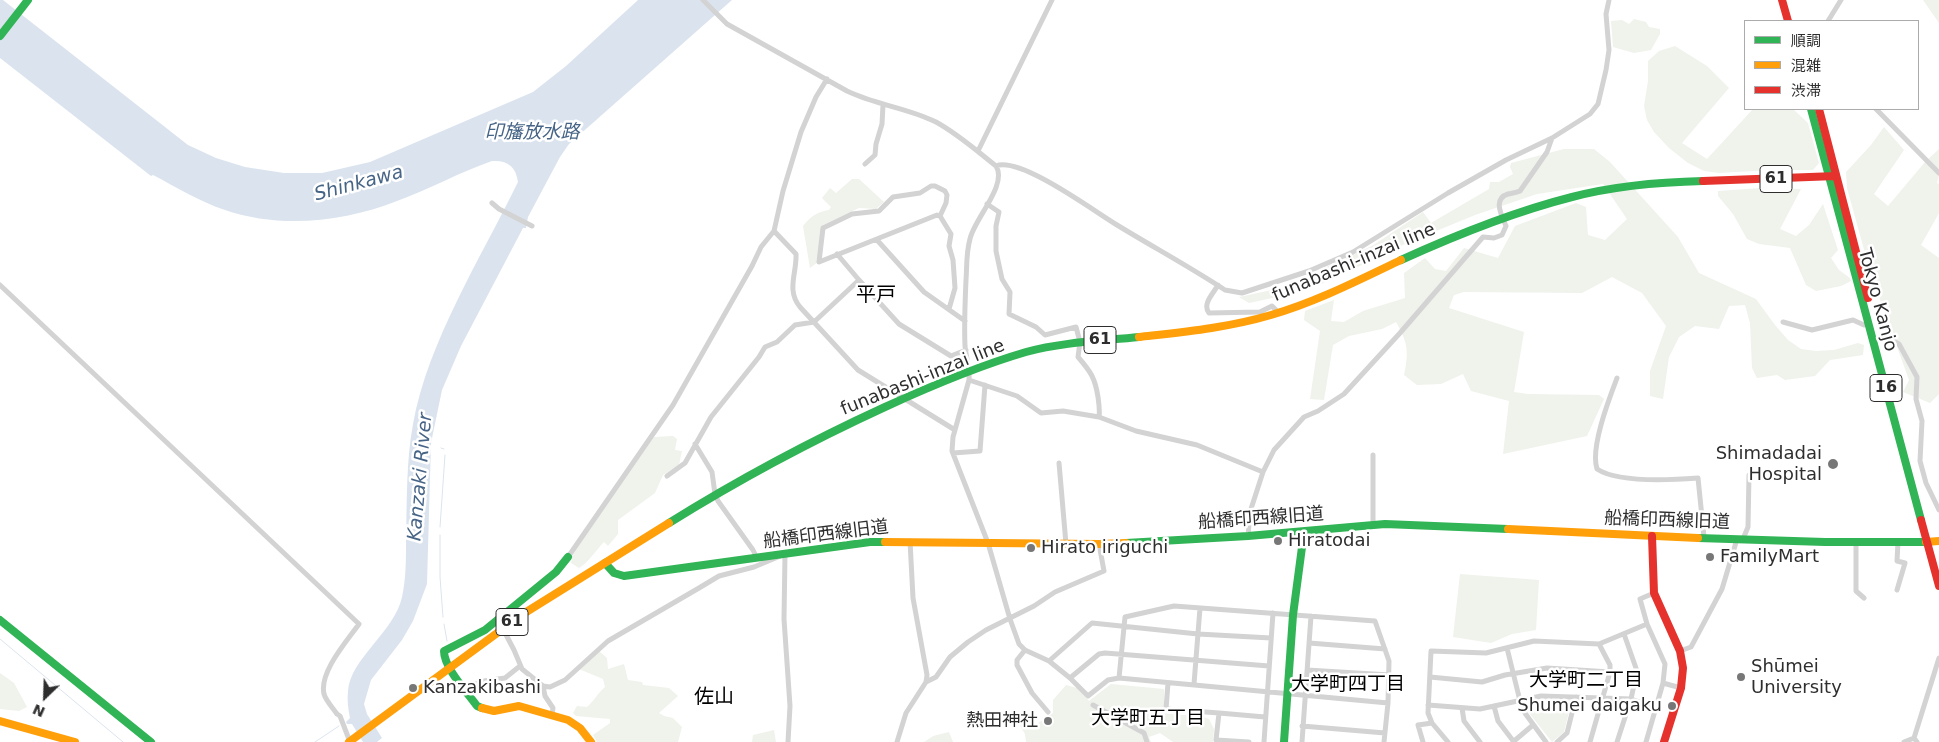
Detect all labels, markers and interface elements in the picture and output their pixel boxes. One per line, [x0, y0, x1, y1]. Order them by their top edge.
legend [1744, 20, 1919, 110]
text: 順調 [1791, 32, 1821, 50]
text: 混雑 [1791, 57, 1821, 75]
text: 渋滞 [1791, 82, 1821, 100]
water label: 印旛放水路 [485, 122, 579, 144]
water label: Shinkawa [312, 161, 406, 207]
road number: 61 [1760, 165, 1792, 192]
street label: funabashi-inzai line [1269, 219, 1439, 307]
street label: Tokyo Kanjo [1853, 246, 1901, 354]
district label: 平戸 [856, 284, 896, 308]
road number: 61 [1084, 326, 1116, 354]
street label: funabashi-inzai line [838, 335, 1008, 421]
road number: 16 [1870, 374, 1902, 402]
water label: Kanzaki River [404, 412, 438, 542]
place label: Shimadadai Hospital [1716, 443, 1822, 486]
marker: Shimadadai Hospital [1826, 457, 1840, 471]
street label: 船橋印西線旧道 [1197, 504, 1325, 534]
street label: 船橋印西線旧道 [1604, 508, 1730, 534]
street label: 船橋印西線旧道 [762, 517, 890, 553]
place label: Hiratodai [1288, 530, 1370, 552]
marker: Hiratodai [1272, 535, 1284, 547]
place label: Hirato iriguchi [1041, 537, 1168, 559]
marker: Hirato iriguchi [1025, 542, 1037, 554]
place label: FamilyMart [1720, 546, 1819, 568]
marker: FamilyMart [1704, 551, 1716, 563]
road number: 61 [496, 608, 528, 636]
place label: Shūmei University [1751, 656, 1842, 699]
district label: 大学町二丁目 [1529, 670, 1643, 692]
marker: Shūmei University [1735, 671, 1747, 683]
north arrow [20, 672, 70, 722]
district label: 大学町四丁目 [1291, 674, 1405, 696]
place label: Kanzakibashi [423, 677, 541, 699]
marker: Kanzakibashi [407, 682, 419, 694]
district label: 佐山 [694, 686, 734, 710]
place label: Shumei daigaku [1517, 695, 1662, 717]
marker: Shumei daigaku [1666, 700, 1678, 712]
text: N [30, 701, 48, 720]
district label: 大学町五丁目 [1091, 708, 1205, 730]
place label: 熱田神社 [966, 710, 1038, 732]
marker: 熱田神社 [1042, 715, 1054, 727]

